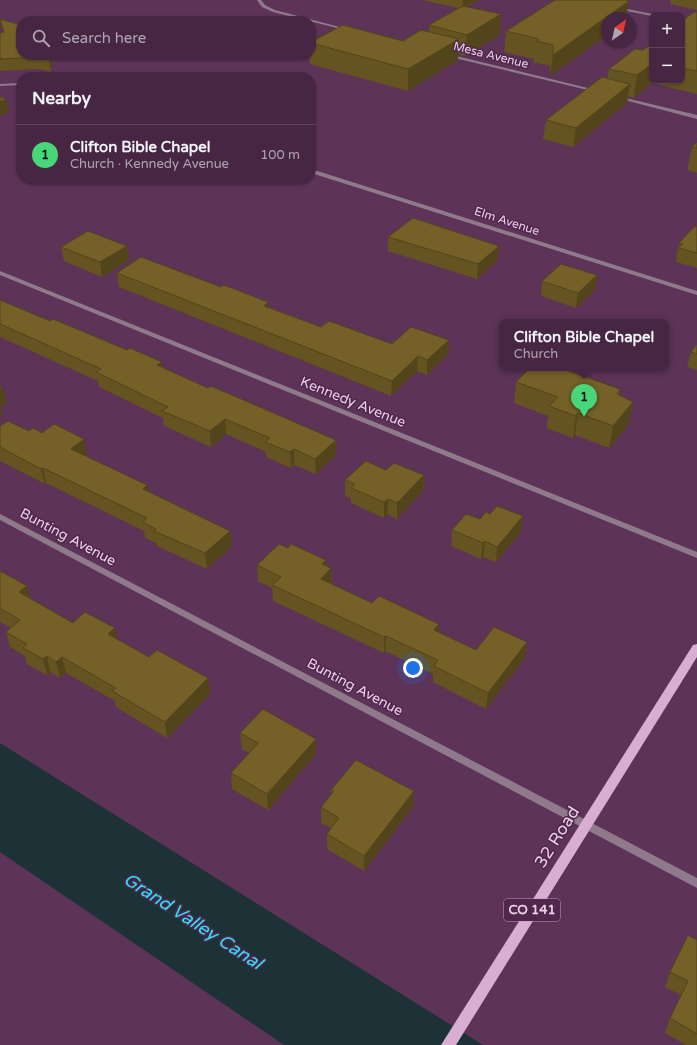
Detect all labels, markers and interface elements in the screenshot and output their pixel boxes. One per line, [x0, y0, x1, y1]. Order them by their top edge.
north arrow [601, 12, 637, 48]
map controls [649, 12, 685, 84]
button: + [649, 12, 685, 48]
search box [16, 16, 316, 60]
icon: search [30, 27, 52, 49]
text: Search here [62, 29, 146, 47]
street label: Mesa Avenue [452, 39, 530, 71]
button: − [649, 48, 685, 84]
text: Nearby [32, 88, 91, 109]
text: Clifton Bible Chapel [70, 138, 211, 156]
text: 1 [41, 147, 49, 163]
text: 100 m [260, 147, 300, 163]
text: Church · Kennedy Avenue [70, 156, 229, 172]
street label: Elm Avenue [473, 204, 542, 238]
popup [499, 319, 669, 371]
text: Clifton Bible Chapel [514, 328, 654, 346]
text: Church [514, 346, 558, 362]
street label: Kennedy Avenue [298, 373, 408, 431]
pin: 1 [571, 384, 597, 417]
street label: Bunting Avenue [17, 505, 119, 570]
street label: Bunting Avenue [304, 655, 406, 720]
your location [403, 658, 423, 678]
street label: 32 Road [530, 802, 584, 872]
water label: Grand Valley Canal [120, 868, 269, 975]
road number: CO 141 [504, 899, 560, 921]

